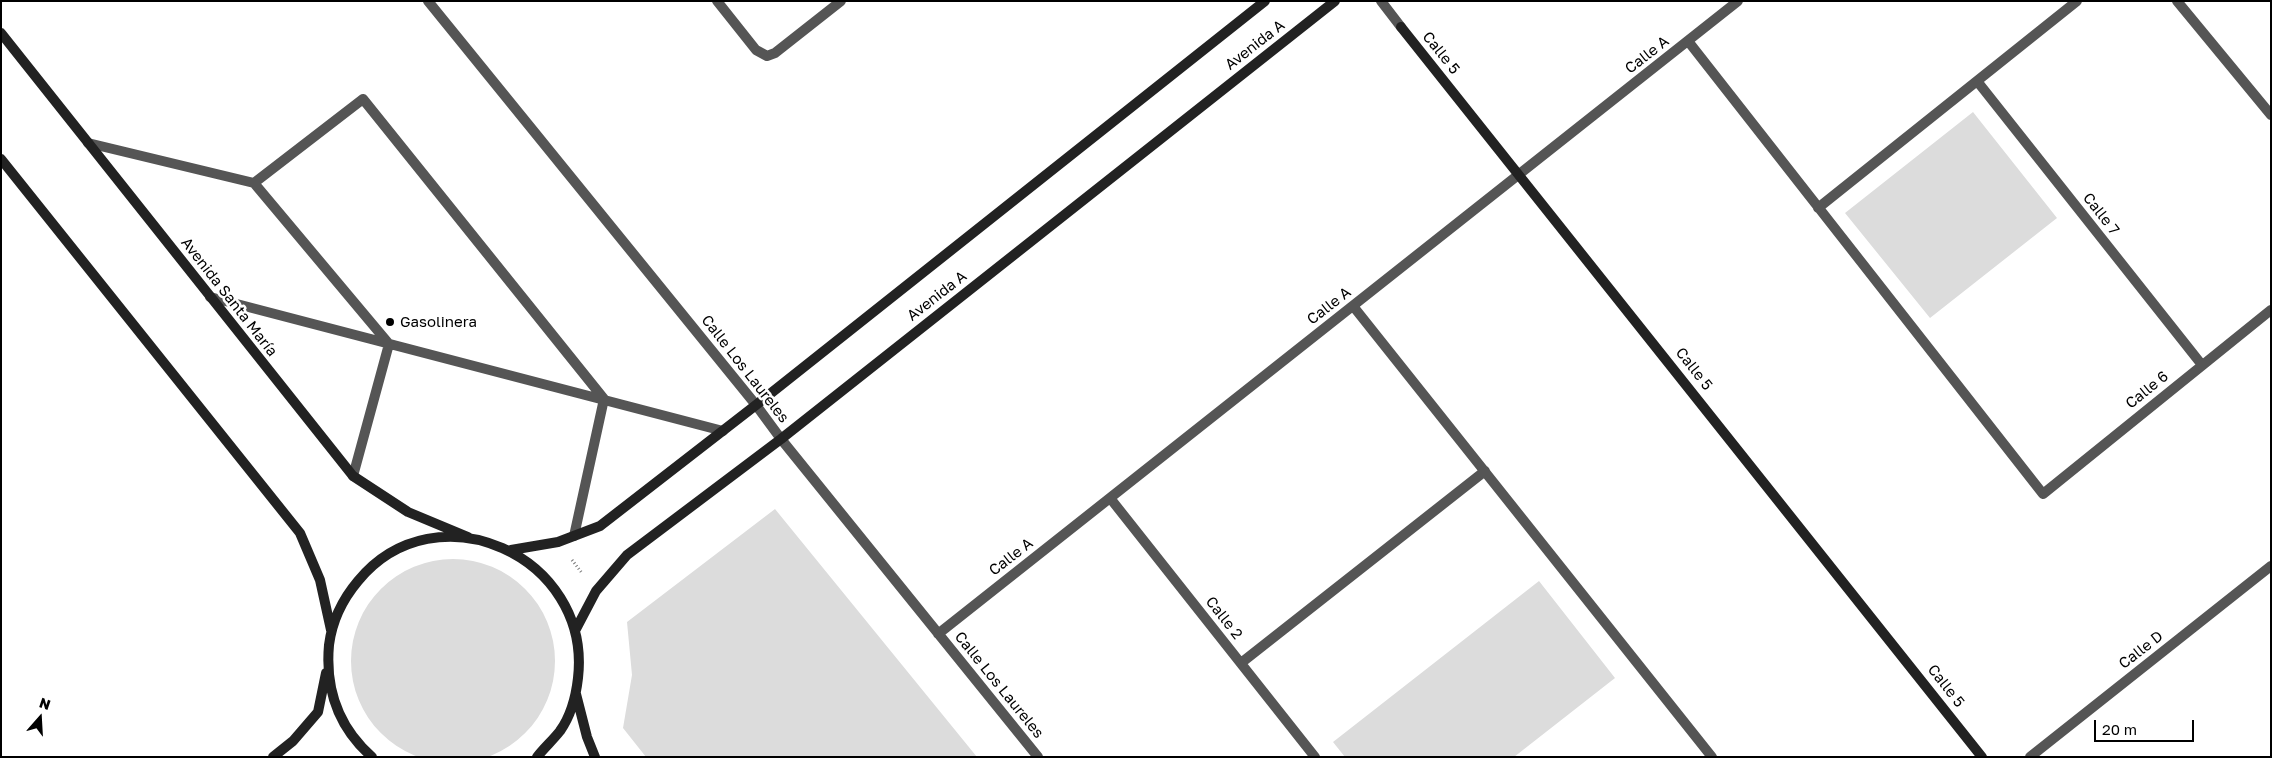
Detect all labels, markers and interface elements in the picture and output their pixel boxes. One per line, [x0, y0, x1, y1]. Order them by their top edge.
street label: Avenida A [1222, 16, 1288, 74]
street label: Calle 5 [1419, 28, 1463, 78]
street label: Calle A [1622, 32, 1672, 78]
street label: Calle 7 [2079, 189, 2123, 239]
street label: Avenida Santa María [177, 234, 281, 360]
street label: Avenida A [904, 267, 970, 325]
street label: Calle A [1304, 283, 1354, 329]
street label: Calle Los Laureles [697, 312, 793, 426]
place label: Gasolinera [400, 313, 477, 331]
marker: Gasolinera [384, 316, 396, 328]
street label: Calle 5 [1672, 344, 1716, 394]
street label: Calle 6 [2122, 367, 2172, 413]
street label: Calle A [986, 534, 1036, 580]
street label: Calle 2 [1202, 593, 1246, 643]
street label: Calle D [2115, 627, 2167, 673]
street label: Calle Los Laureles [951, 628, 1047, 742]
street label: Calle 5 [1924, 661, 1968, 711]
north arrow [15, 693, 65, 743]
text: N [37, 694, 53, 713]
scale bar [2097, 710, 2197, 742]
text: 20 m [2102, 720, 2137, 738]

